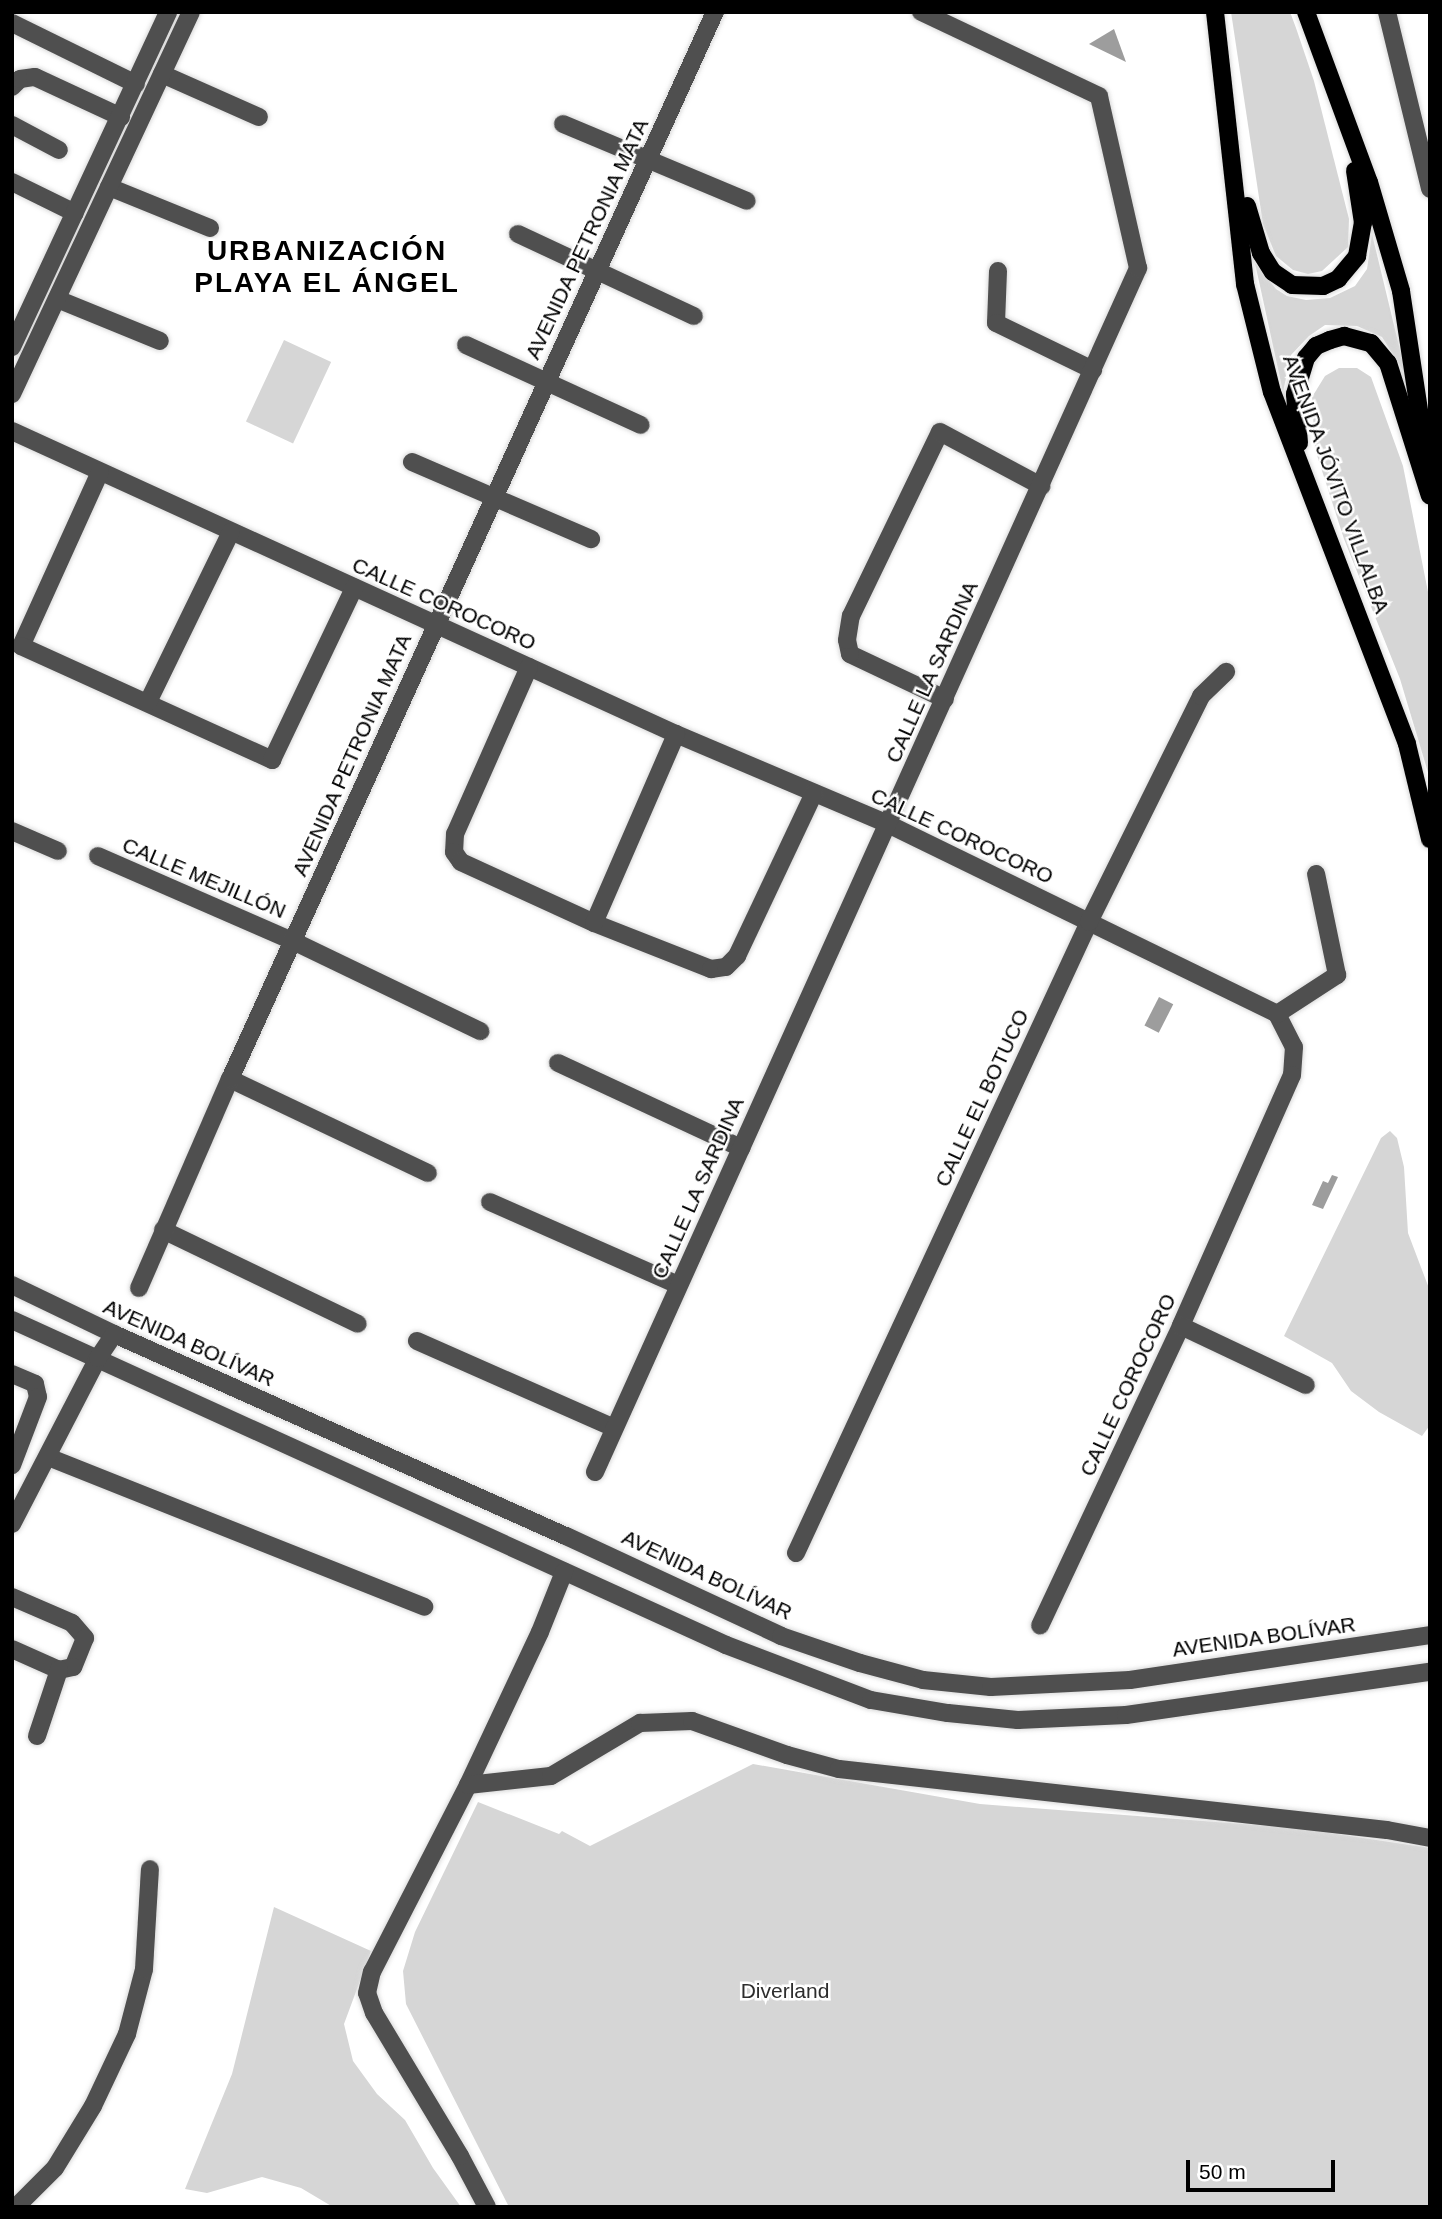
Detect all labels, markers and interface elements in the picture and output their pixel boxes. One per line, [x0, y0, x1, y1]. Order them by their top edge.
street label: AVENIDA PETRONIA MATA [520, 114, 654, 364]
district label: URBANIZACIÓN PLAYA EL ÁNGEL [195, 234, 459, 300]
street label: AVENIDA JÓVITO VILLALBA [1277, 351, 1395, 617]
street label: CALLE COROCORO [348, 552, 540, 656]
street label: CALLE LA SARDINA [880, 577, 984, 767]
street label: AVENIDA PETRONIA MATA [287, 629, 417, 881]
street label: CALLE COROCORO [867, 783, 1057, 889]
street label: CALLE MEJILLÓN [119, 832, 289, 924]
street label: CALLE EL BOTUCO [930, 1005, 1034, 1191]
street label: CALLE LA SARDINA [646, 1093, 750, 1283]
street label: CALLE COROCORO [1075, 1290, 1181, 1480]
street label: AVENIDA BOLÍVAR [99, 1294, 279, 1392]
street label: AVENIDA BOLÍVAR [617, 1524, 797, 1626]
street label: AVENIDA BOLÍVAR [1170, 1612, 1358, 1662]
park label: Diverland [741, 1978, 829, 2004]
scale bar [1190, 2146, 1339, 2190]
text: 50 m [1199, 2160, 1246, 2183]

